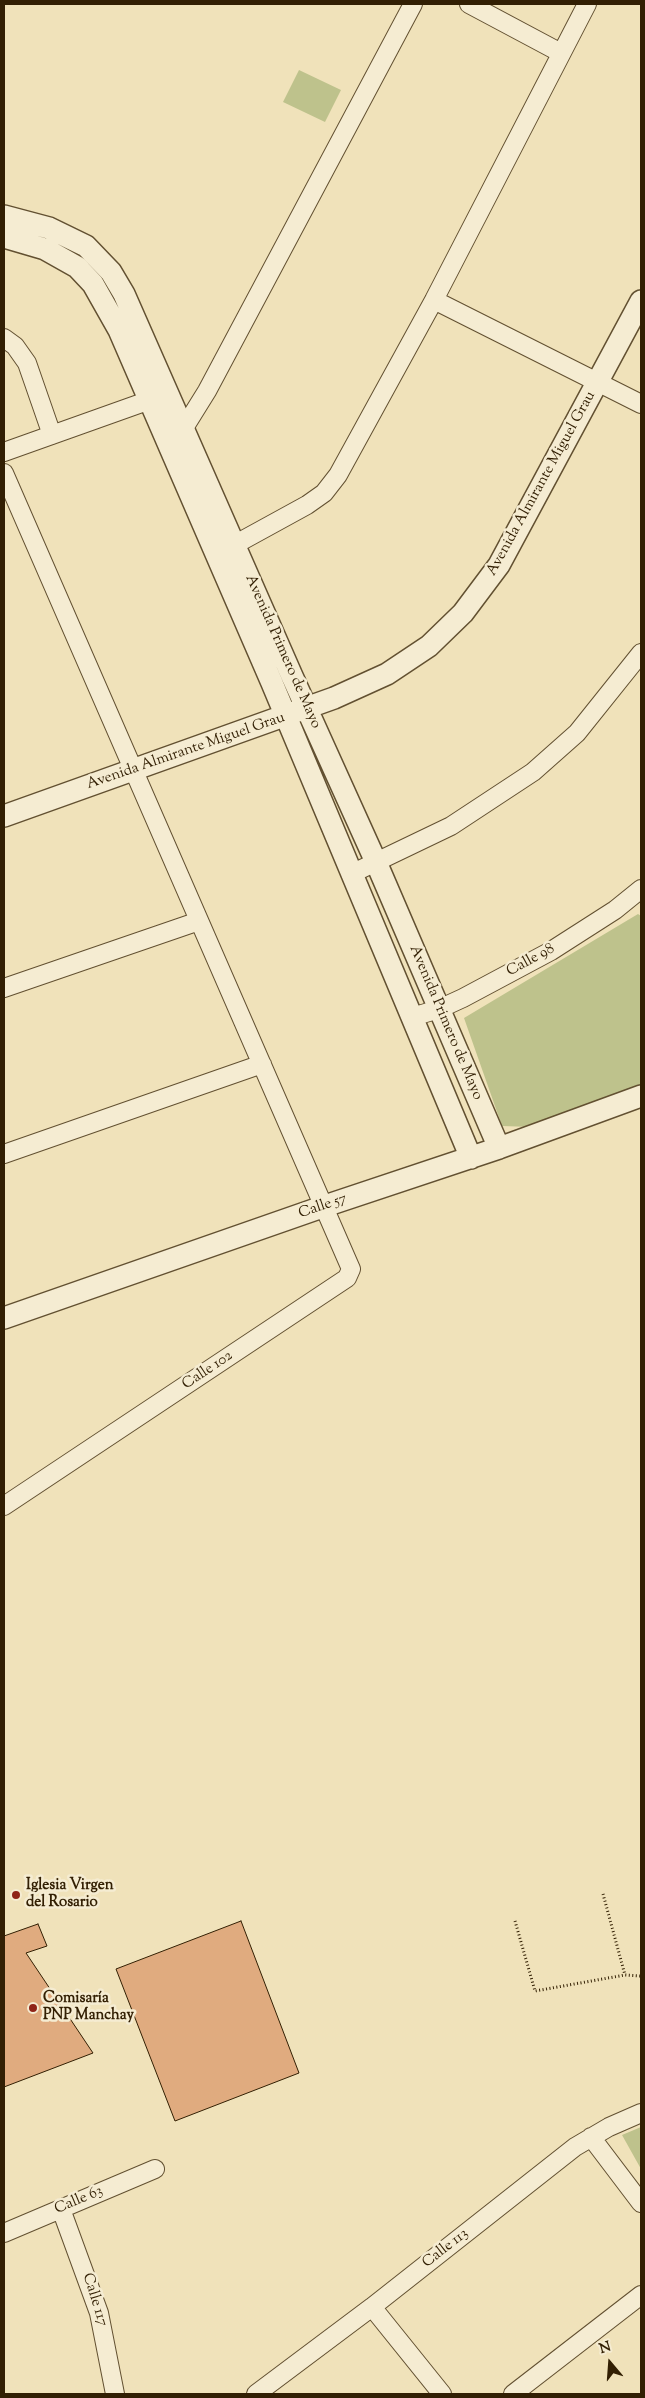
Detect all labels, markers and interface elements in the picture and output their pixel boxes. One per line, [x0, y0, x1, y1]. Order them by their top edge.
street label: Avenida Almirante Miguel Grau [484, 389, 600, 579]
street label: Avenida Primero de Mayo [240, 572, 324, 732]
street label: Avenida Almirante Miguel Grau [85, 710, 287, 794]
street label: Calle 98 [504, 941, 558, 981]
street label: Avenida Primero de Mayo [404, 943, 486, 1103]
street label: Calle 57 [297, 1190, 349, 1224]
street label: Calle 102 [179, 1348, 237, 1394]
place label: Iglesia Virgen del Rosario [26, 1877, 114, 1912]
marker: Iglesia Virgen del Rosario [10, 1889, 22, 1901]
place label: Comisaría PNP Manchay [43, 1990, 134, 2025]
marker: Comisaría PNP Manchay [27, 2002, 39, 2014]
street label: Calle 63 [52, 2183, 106, 2219]
street label: Calle 113 [419, 2225, 473, 2273]
street label: Calle 117 [77, 2271, 111, 2329]
text: N [597, 2337, 614, 2360]
north arrow [585, 2338, 635, 2388]

